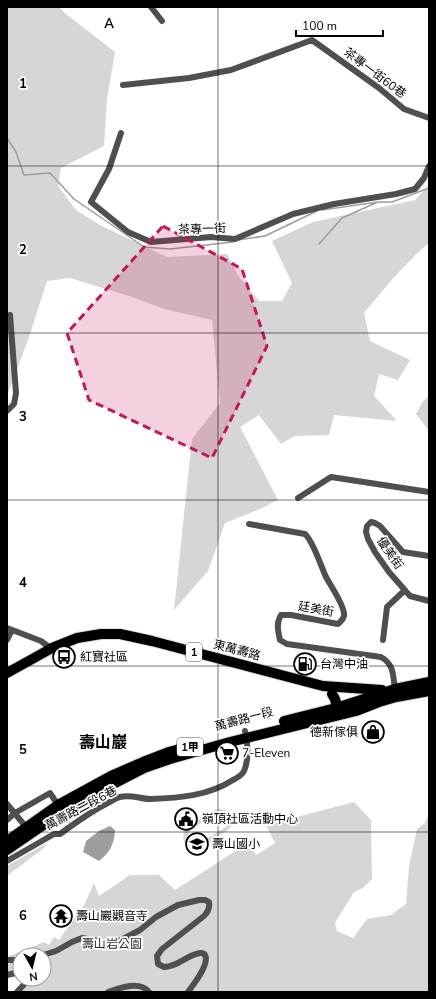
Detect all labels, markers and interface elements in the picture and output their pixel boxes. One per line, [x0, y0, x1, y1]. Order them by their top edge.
scale bar [296, 12, 383, 38]
text: A [104, 15, 114, 33]
text: 100 m [302, 18, 337, 34]
street label: 茶專一街60巷 [340, 44, 410, 102]
text: 1 [19, 75, 27, 93]
street label: 茶專一街 [178, 220, 226, 238]
text: 2 [19, 241, 27, 259]
text: 3 [19, 408, 27, 426]
street label: 優美街 [373, 534, 407, 572]
text: 4 [19, 574, 27, 592]
street label: 廷美街 [297, 598, 335, 620]
street label: 東萬壽路 [212, 636, 262, 664]
road number: 1 [186, 643, 202, 661]
bus stop icon: 紅寶社區 [51, 644, 77, 670]
place label: 紅寶社區 [80, 649, 128, 665]
fuel station icon: 台灣中油 [292, 651, 318, 677]
place label: 台灣中油 [320, 656, 368, 672]
street label: 萬壽路一段 [213, 704, 275, 734]
shop icon: 德新傢俱 [360, 719, 386, 745]
place label: 德新傢俱 [310, 724, 358, 740]
district label: 壽山巖 [79, 732, 127, 754]
road number: 1甲 [177, 738, 203, 756]
supermarket icon: 7-Eleven [214, 740, 240, 766]
text: 5 [19, 741, 27, 759]
place label: 7-Eleven [242, 745, 290, 761]
street label: 萬壽路二段6巷 [42, 782, 120, 834]
public building icon: 嶺頂社區活動中心 [173, 806, 199, 832]
place label: 嶺頂社區活動中心 [202, 811, 298, 827]
school or university icon: 壽山國小 [184, 831, 210, 857]
place label: 壽山國小 [212, 836, 260, 852]
temple icon: 壽山巖觀音寺 [48, 903, 74, 929]
text: 6 [19, 907, 27, 925]
place label: 壽山巖觀音寺 [76, 908, 148, 924]
park label: 壽山岩公園 [82, 936, 142, 952]
north arrow [12, 947, 52, 987]
text: N [28, 968, 38, 984]

